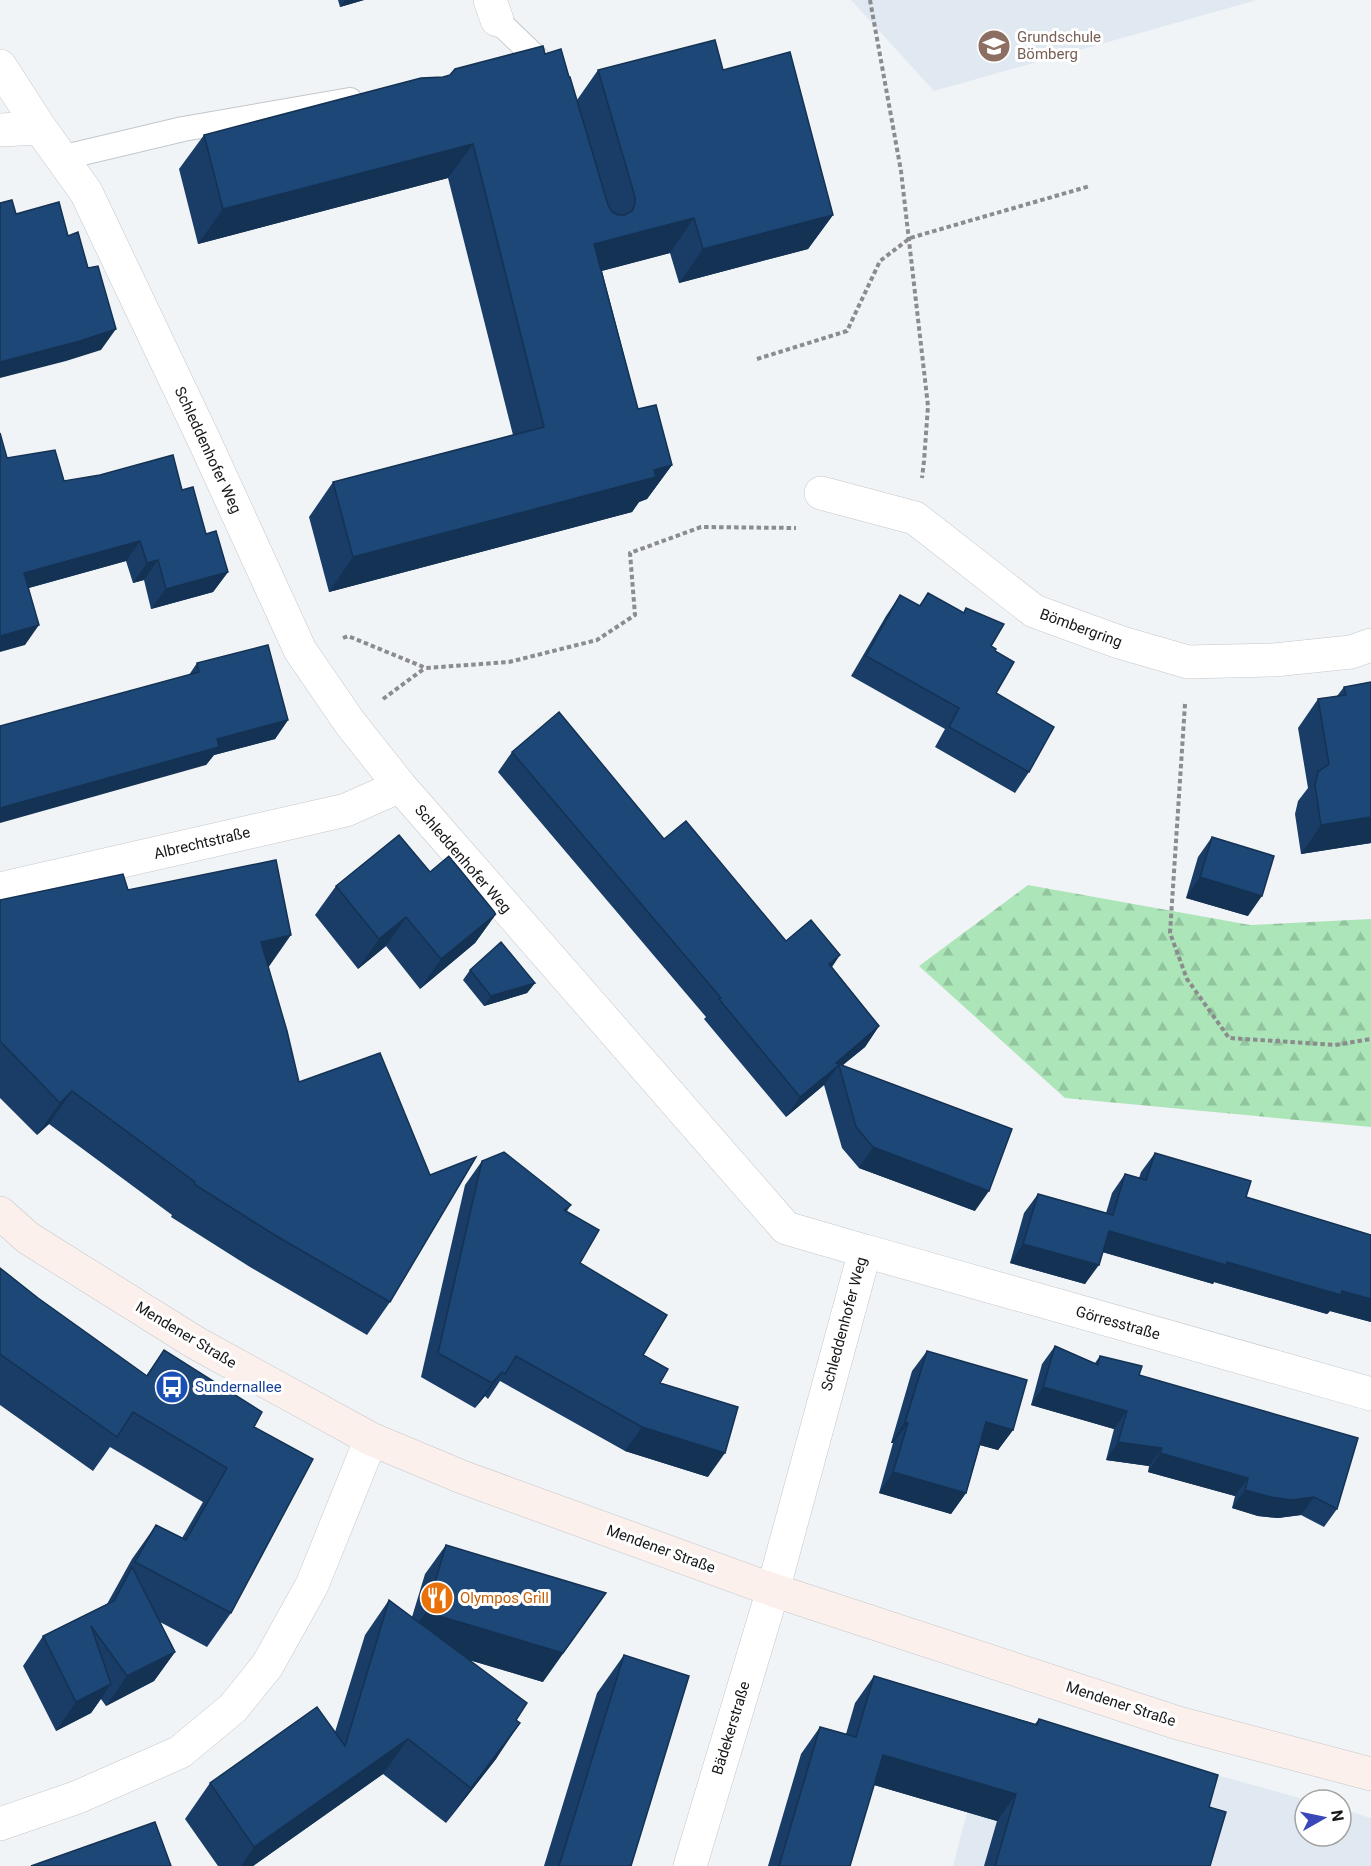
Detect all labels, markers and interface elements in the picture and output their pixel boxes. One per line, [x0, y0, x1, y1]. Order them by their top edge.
school or university icon: Grundschule Bömberg [976, 28, 1012, 64]
place label: Grundschule Bömberg [1017, 28, 1101, 63]
street label: Schleddenhofer Weg [171, 384, 245, 516]
street label: Bömbergring [1037, 605, 1125, 651]
street label: Schleddenhofer Weg [411, 801, 515, 917]
street label: Albrechtstraße [152, 823, 252, 863]
street label: Schleddenhofer Weg [817, 1255, 871, 1393]
street label: Mendener Straße [132, 1298, 240, 1372]
street label: Görresstraße [1074, 1302, 1162, 1344]
bus stop icon: Sundernallee [154, 1369, 190, 1405]
place label: Sundernallee [195, 1378, 282, 1396]
street label: Mendener Straße [604, 1521, 718, 1577]
restaurant icon: Olympos Grill [419, 1580, 455, 1616]
place label: Olympos Grill [460, 1589, 549, 1607]
street label: Mendener Straße [1064, 1678, 1178, 1730]
street label: Bädekerstraße [708, 1679, 754, 1777]
north arrow [1293, 1788, 1353, 1848]
text: N [1327, 1809, 1348, 1823]

